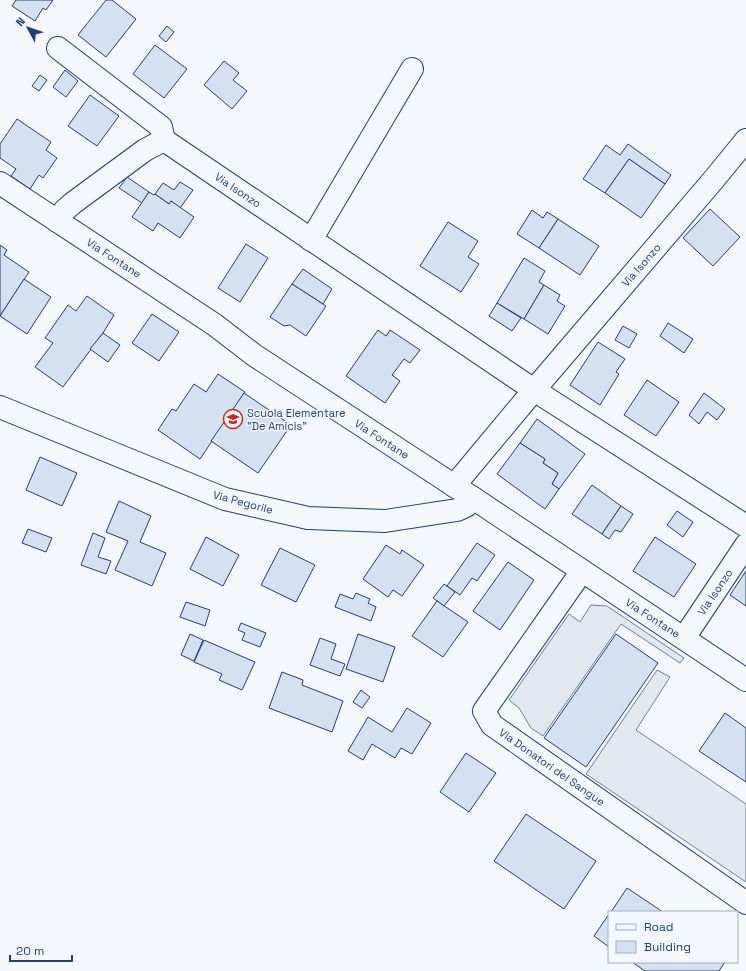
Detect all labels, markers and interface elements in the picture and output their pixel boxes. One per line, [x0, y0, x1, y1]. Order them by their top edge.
north arrow [8, 8, 48, 48]
text: N [13, 14, 28, 29]
street label: Via Isonzo [212, 169, 264, 211]
street label: Via Fontane [84, 235, 144, 281]
street label: Via Isonzo [618, 240, 664, 290]
place label: Scuola Elementare "De Amicis" [247, 406, 345, 433]
school or university icon: Scuola Elementare "De Amicis" [222, 408, 244, 430]
street label: Via Fontane [352, 416, 412, 462]
street label: Via Pegorile [211, 487, 275, 517]
street label: Via Isonzo [694, 566, 736, 618]
street label: Via Fontane [623, 595, 683, 641]
street label: Via Donatori del Sangue [496, 725, 608, 809]
legend [608, 911, 738, 963]
text: Road [644, 919, 673, 935]
scale bar [10, 937, 72, 963]
text: Building [644, 939, 691, 955]
text: 20 m [16, 943, 44, 959]

